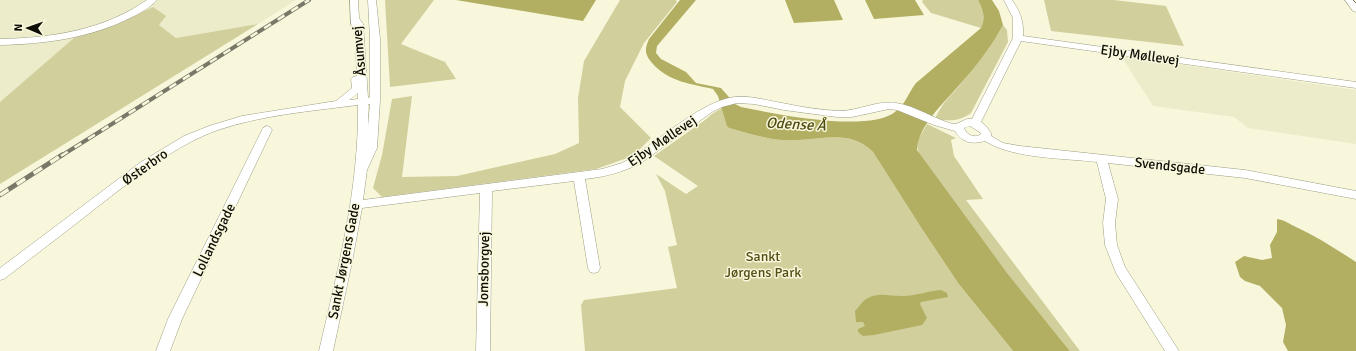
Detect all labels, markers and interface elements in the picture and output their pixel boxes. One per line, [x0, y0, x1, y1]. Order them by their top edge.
north arrow [8, 8, 48, 48]
text: N [12, 24, 25, 32]
street label: Åsumvej [348, 25, 370, 77]
street label: Ejby Møllevej [1100, 41, 1180, 69]
street label: Ejby Møllevej [624, 112, 700, 170]
water label: Odense Å [766, 113, 827, 135]
street label: Østerbro [119, 145, 171, 189]
street label: Svendsgade [1134, 154, 1206, 178]
street label: Lollandsgade [189, 201, 239, 279]
street label: Sankt Jørgens Gade [324, 202, 364, 320]
street label: Jomsborgvej [475, 231, 493, 307]
park label: Sankt Jørgens Park [725, 248, 801, 281]

